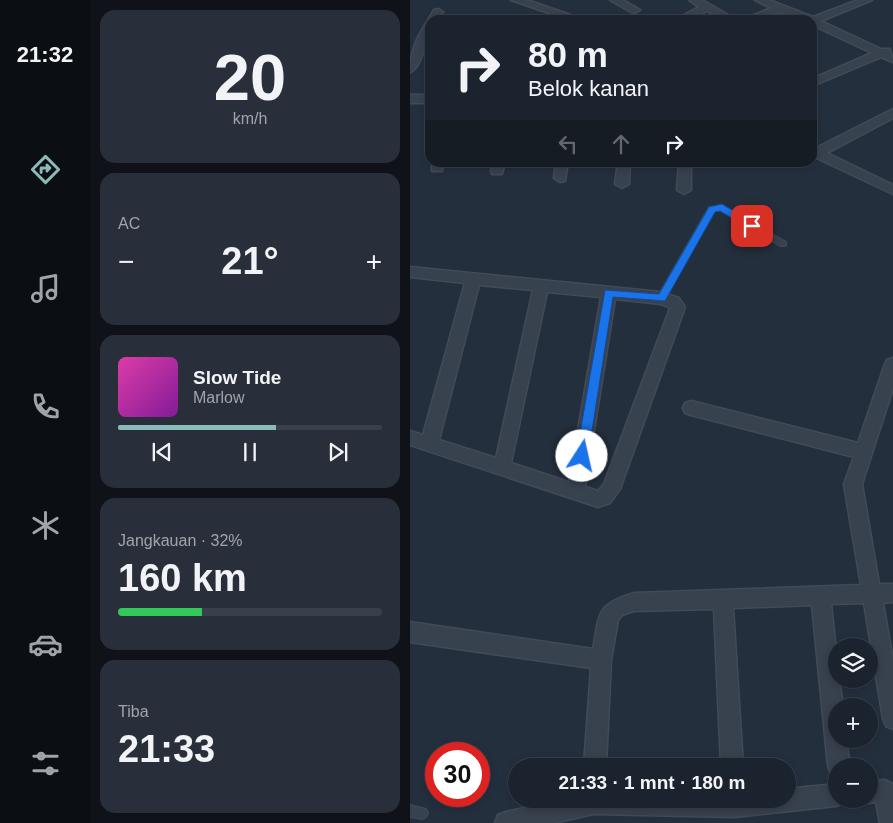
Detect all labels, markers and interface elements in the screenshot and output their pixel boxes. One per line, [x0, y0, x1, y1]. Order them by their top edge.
icon: right [445, 35, 510, 100]
text: 80 m [528, 35, 608, 74]
text: 20 [214, 41, 286, 114]
text: 21:32 [17, 42, 73, 67]
text: Belok kanan [528, 76, 649, 101]
text: km/h [233, 110, 267, 127]
icon: left [554, 130, 582, 158]
icon: ahead [607, 130, 635, 158]
icon: right [660, 130, 688, 158]
icon: directions [28, 152, 63, 187]
pin [731, 205, 773, 247]
icon: arrive [738, 212, 766, 240]
text: AC [118, 215, 140, 232]
text: 21° [221, 240, 279, 282]
text: − [118, 246, 134, 277]
text: + [366, 246, 382, 277]
icon: music [28, 271, 63, 306]
text: Slow Tide [193, 367, 281, 388]
icon: phone [28, 389, 63, 424]
text: Marlow [193, 389, 245, 406]
position arrow [555, 429, 607, 481]
icon: previous [148, 438, 176, 466]
icon: pause [236, 438, 264, 466]
icon: next [324, 438, 352, 466]
icon: climate [28, 508, 63, 543]
text: Jangkauan · 32% [118, 532, 243, 549]
text: 160 km [118, 557, 247, 599]
icon: car [28, 627, 63, 662]
map controls [828, 638, 878, 808]
button: layers [828, 638, 878, 688]
button: + [828, 698, 878, 748]
text: Tiba [118, 703, 149, 720]
text: 21:33 [118, 728, 215, 770]
speed limit sign: 30 [425, 742, 490, 807]
icon: filters [28, 746, 63, 781]
button: − [828, 758, 878, 808]
text: 21:33 · 1 mnt · 180 m [559, 772, 745, 793]

